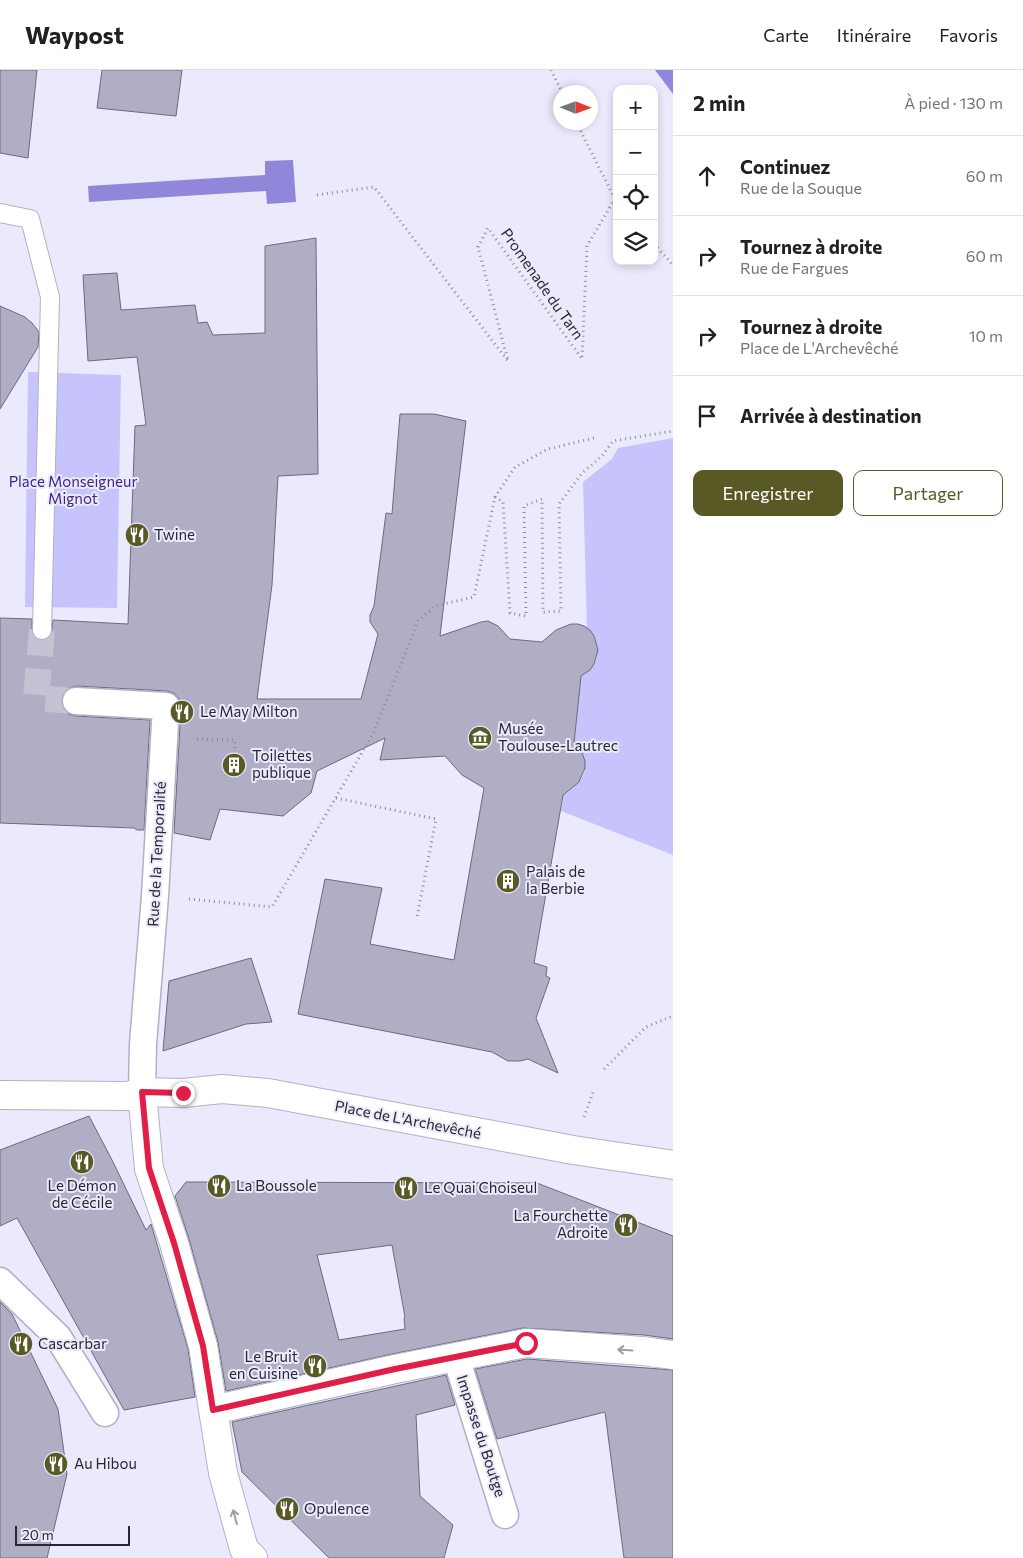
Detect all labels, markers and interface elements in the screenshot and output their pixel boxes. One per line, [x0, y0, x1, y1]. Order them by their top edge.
text: Waypost [25, 20, 124, 49]
text: Carte [763, 24, 809, 46]
text: Itinéraire [837, 24, 911, 46]
text: Favoris [939, 24, 998, 46]
north arrow [553, 85, 598, 130]
map controls [613, 85, 658, 265]
button: + [613, 85, 658, 130]
text: 2 min [693, 90, 745, 115]
text: À pied · 130 m [904, 93, 1003, 112]
button: − [613, 130, 658, 175]
text: Continuez [740, 155, 830, 178]
icon: ahead [693, 162, 721, 190]
text: 60 m [966, 166, 1003, 185]
button: locate [613, 175, 658, 220]
text: Rue de la Souque [740, 178, 862, 197]
button: layers [613, 220, 658, 265]
street label: Promenade du Tarn [498, 224, 588, 343]
text: Tournez à droite [740, 235, 882, 258]
icon: right [693, 242, 721, 270]
text: 60 m [966, 246, 1003, 265]
text: Rue de Fargues [740, 258, 849, 277]
text: Tournez à droite [740, 315, 882, 338]
icon: right [693, 322, 721, 350]
text: 10 m [969, 326, 1003, 345]
text: Place de L'Archevêché [740, 338, 899, 357]
icon: arrive [693, 402, 721, 430]
text: Arrivée à destination [740, 404, 922, 427]
button: Enregistrer [693, 470, 843, 516]
button: Partager [853, 470, 1003, 516]
park label: Place Monseigneur Mignot [9, 472, 137, 507]
restaurant icon: Twine [124, 522, 150, 548]
place label: Twine [154, 525, 195, 543]
restaurant icon: Le May Milton [169, 699, 195, 725]
place label: Le May Milton [200, 702, 298, 720]
place label: Musée Toulouse-Lautrec [498, 719, 618, 754]
museum icon: Musée Toulouse-Lautrec [467, 725, 493, 751]
place label: Toilettes publique [252, 746, 312, 781]
building icon: Toilettes publique [221, 752, 247, 778]
street label: Rue de la Temporalité [143, 781, 169, 927]
place label: Palais de la Berbie [526, 862, 585, 897]
building icon: Palais de la Berbie [495, 868, 521, 894]
route end [172, 1082, 195, 1105]
street label: Place de L'Archevêché [334, 1096, 483, 1142]
restaurant icon: Le Démon de Cécile [69, 1149, 95, 1175]
restaurant icon: La Boussole [206, 1173, 232, 1199]
restaurant icon: Le Quai Choiseul [393, 1175, 419, 1201]
place label: Le Démon de Cécile [48, 1176, 116, 1211]
place label: La Boussole [236, 1176, 317, 1194]
place label: Le Quai Choiseul [424, 1178, 537, 1196]
place label: La Fourchette Adroite [513, 1206, 608, 1241]
restaurant icon: La Fourchette Adroite [613, 1212, 639, 1238]
restaurant icon: Cascarbar [8, 1331, 34, 1357]
route start [515, 1332, 538, 1355]
place label: Cascarbar [38, 1334, 107, 1352]
one-way arrow [617, 1345, 633, 1354]
place label: Le Bruit en Cuisine [229, 1347, 298, 1382]
restaurant icon: Le Bruit en Cuisine [302, 1353, 328, 1379]
street label: Impasse du Boutge [454, 1372, 510, 1499]
restaurant icon: Au Hibou [43, 1451, 69, 1477]
place label: Au Hibou [74, 1454, 137, 1472]
restaurant icon: Opulence [274, 1496, 300, 1522]
place label: Opulence [304, 1499, 369, 1517]
one-way arrow [230, 1510, 239, 1526]
scale bar [15, 1523, 130, 1546]
text: 20 m [22, 1526, 54, 1543]

